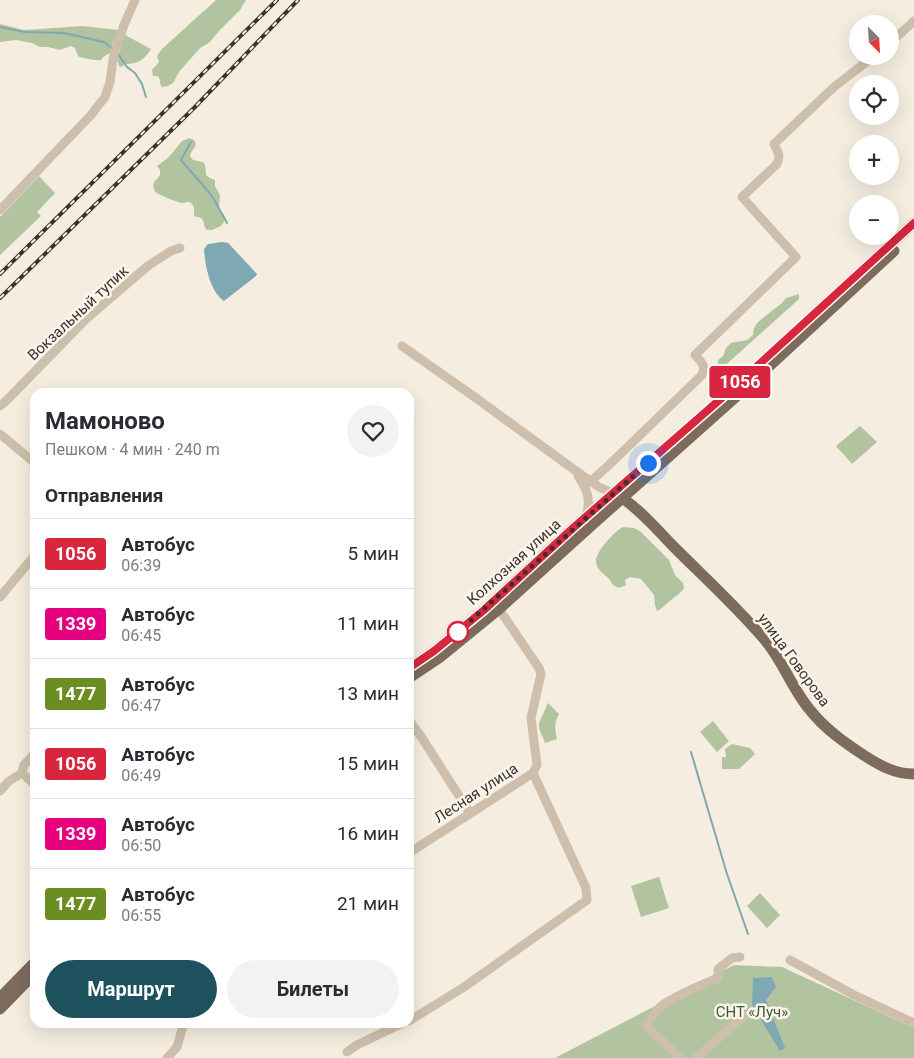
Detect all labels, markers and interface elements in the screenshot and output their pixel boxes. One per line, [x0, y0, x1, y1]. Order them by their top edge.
north arrow [849, 15, 899, 65]
map controls [849, 15, 899, 245]
button: locate [849, 75, 899, 125]
button: + [849, 135, 899, 185]
button: − [849, 195, 899, 245]
street label: Вокзальный тупик [24, 262, 132, 364]
line badge: 1056 [705, 366, 775, 398]
text: 1056 [719, 371, 761, 392]
button: heart [347, 405, 399, 457]
text: Мамоново [45, 407, 165, 435]
text: Пешком · 4 мин · 240 m [45, 440, 220, 459]
your location [636, 451, 661, 476]
text: Отправления [45, 484, 163, 507]
street label: Колхозная улица [463, 515, 565, 609]
text: Автобус [121, 533, 195, 556]
text: 5 мин [348, 542, 399, 565]
text: 1056 [55, 543, 96, 564]
text: 06:39 [121, 556, 161, 575]
text: Автобус [121, 603, 195, 626]
street label: улица Говорова [754, 610, 834, 710]
text: 11 мин [337, 612, 399, 635]
text: 1339 [55, 613, 96, 634]
unlabelled marker [447, 621, 469, 643]
text: 06:45 [121, 626, 161, 645]
text: Автобус [121, 673, 195, 696]
text: 13 мин [337, 682, 399, 705]
text: 1477 [55, 683, 96, 704]
text: 06:47 [121, 696, 161, 715]
text: Автобус [121, 743, 195, 766]
text: 15 мин [337, 752, 399, 775]
text: 1056 [55, 753, 96, 774]
street label: Лесная улица [431, 759, 521, 827]
text: 06:49 [121, 766, 161, 785]
text: Автобус [121, 813, 195, 836]
text: 16 мин [337, 822, 399, 845]
text: 1339 [55, 823, 96, 844]
text: 06:50 [121, 836, 161, 855]
text: Автобус [121, 883, 195, 906]
text: 21 мин [337, 892, 399, 915]
text: 1477 [55, 893, 96, 914]
text: 06:55 [121, 906, 161, 925]
button: Маршрут [45, 960, 217, 1018]
button: Билеты [227, 960, 399, 1018]
park label: СНТ «Луч» [716, 1003, 788, 1021]

